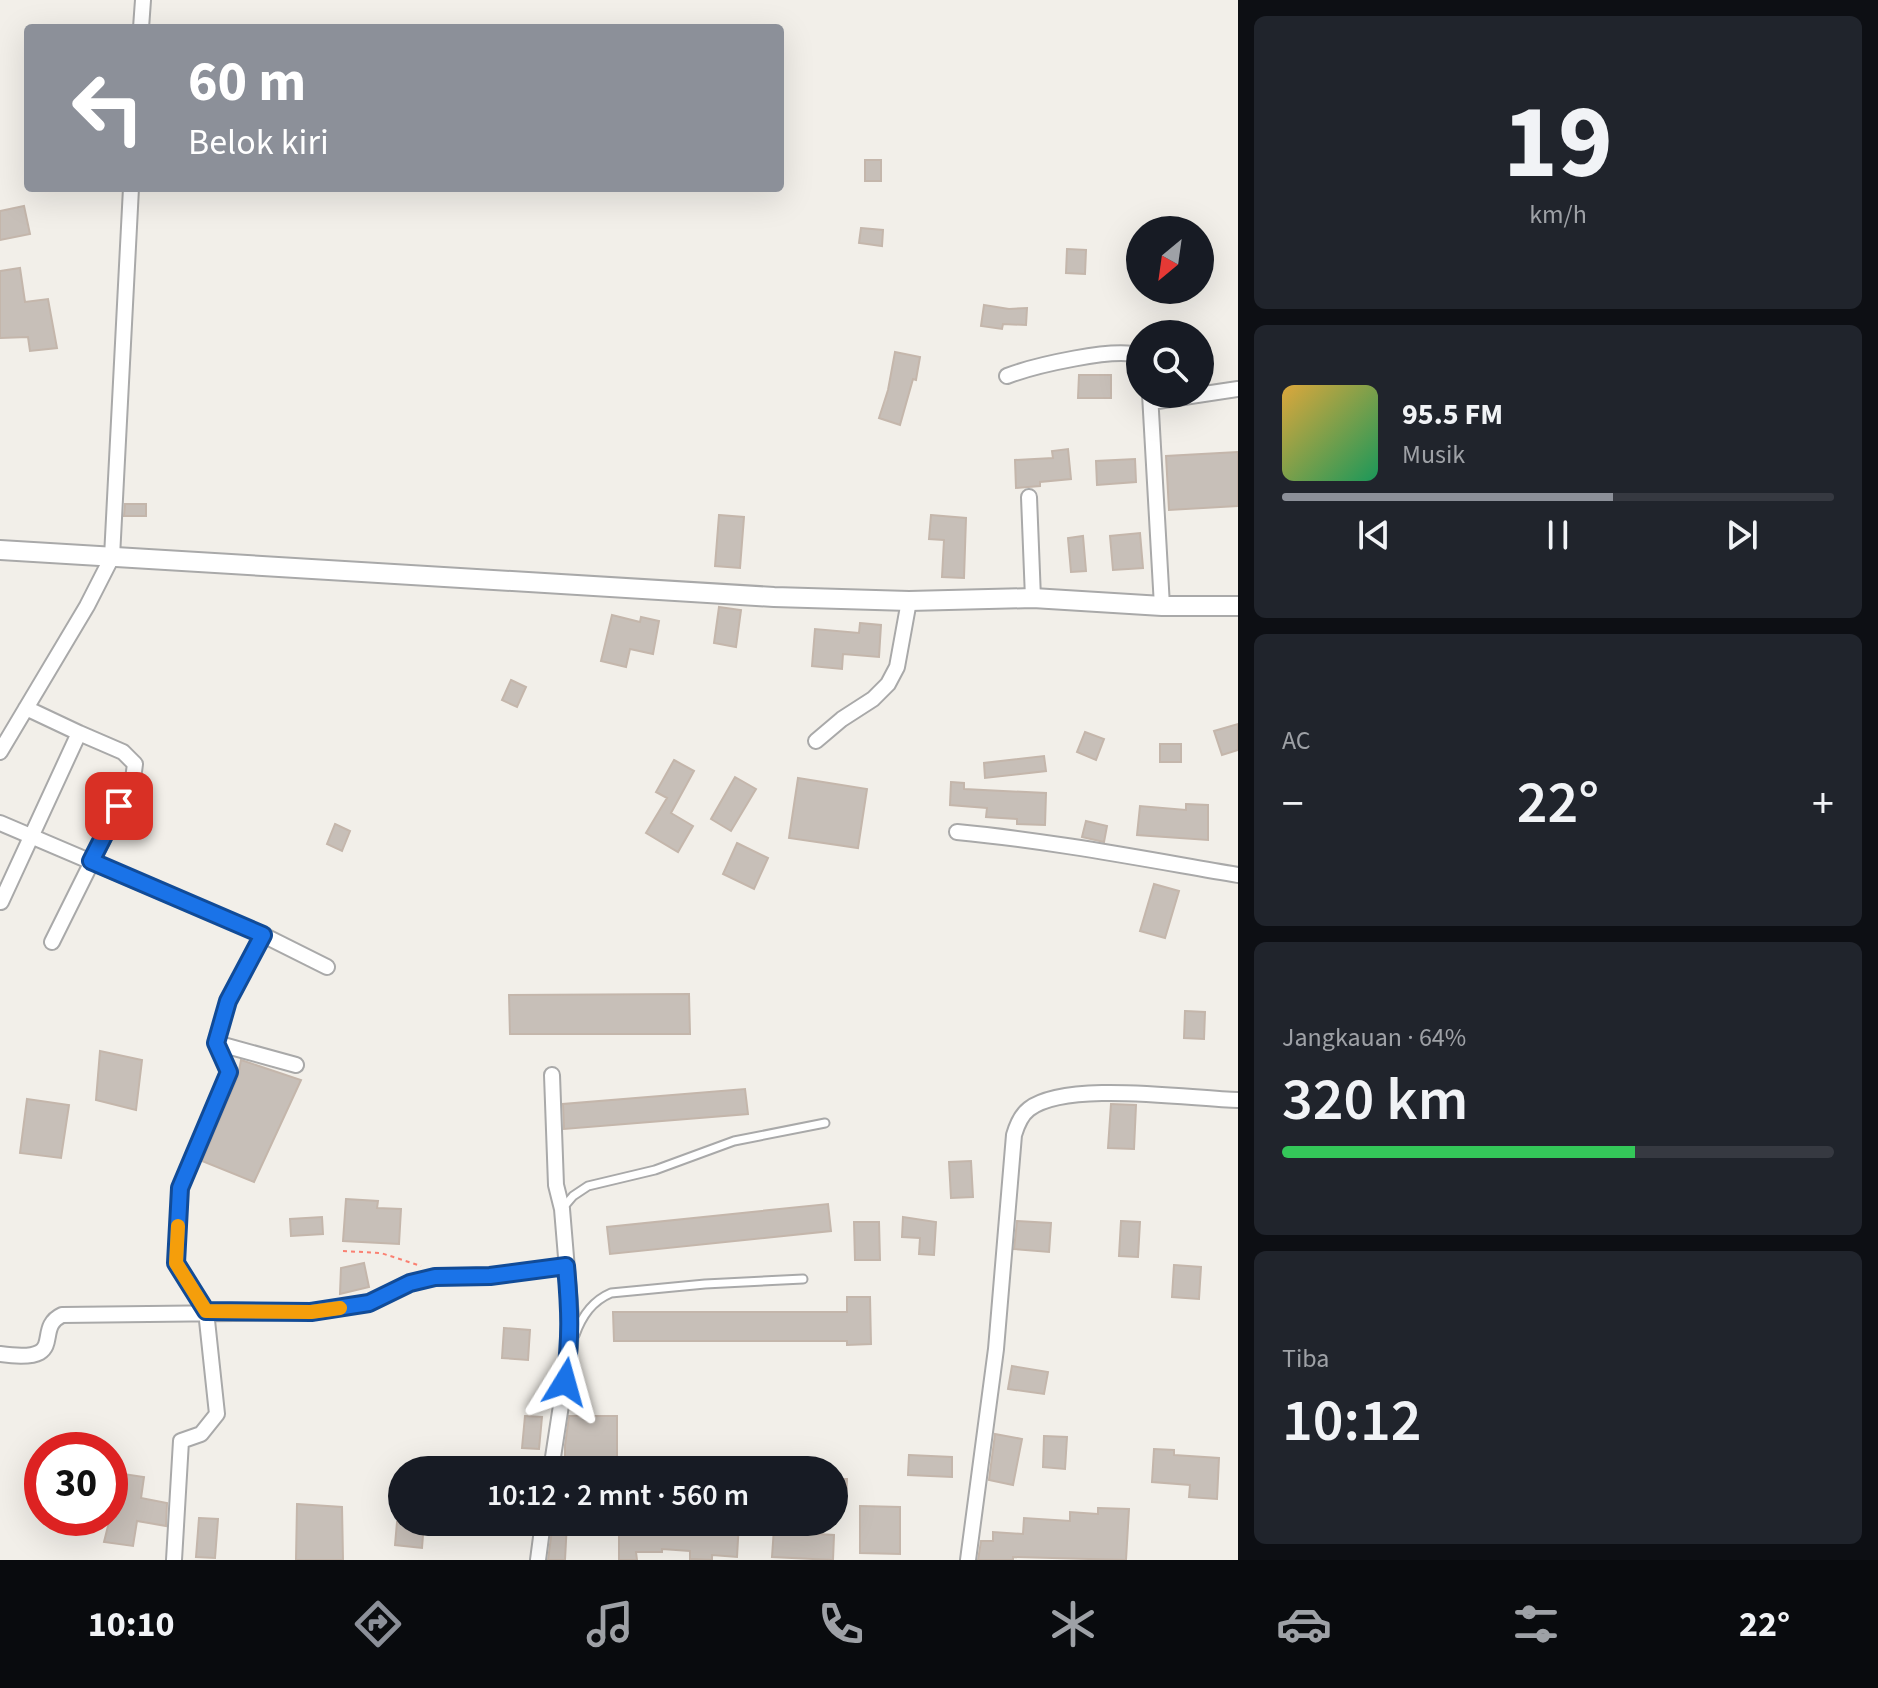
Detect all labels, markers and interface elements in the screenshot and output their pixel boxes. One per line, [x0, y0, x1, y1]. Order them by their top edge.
text: 60 m [188, 43, 306, 122]
icon: left [56, 56, 160, 160]
text: 19 [1503, 70, 1613, 218]
text: Belok kiri [188, 117, 329, 168]
text: km/h [1529, 196, 1587, 233]
north arrow [1126, 216, 1214, 304]
map controls [1126, 216, 1214, 408]
button: search [1126, 320, 1214, 408]
text: 95.5 FM [1402, 393, 1503, 436]
text: Musik [1402, 436, 1465, 473]
icon: previous [1352, 513, 1396, 557]
icon: pause [1536, 513, 1580, 557]
icon: next [1720, 513, 1764, 557]
text: AC [1282, 722, 1311, 759]
text: 22° [1517, 761, 1599, 846]
pin [85, 772, 153, 840]
text: − [1282, 773, 1304, 836]
text: + [1812, 773, 1834, 836]
icon: arrive [97, 784, 141, 828]
text: Jangkauan · 64% [1282, 1019, 1466, 1056]
text: 320 km [1282, 1058, 1468, 1143]
position arrow [523, 1340, 607, 1424]
text: Tiba [1282, 1340, 1329, 1377]
text: 10:12 [1282, 1379, 1422, 1464]
speed limit sign: 30 [24, 1432, 128, 1536]
text: 10:12 · 2 mnt · 560 m [487, 1474, 749, 1517]
icon: directions [350, 1596, 406, 1652]
icon: music [582, 1596, 638, 1652]
icon: phone [813, 1596, 869, 1652]
icon: climate [1045, 1596, 1101, 1652]
icon: car [1276, 1596, 1332, 1652]
icon: filters [1508, 1596, 1564, 1652]
text: 10:10 [88, 1599, 175, 1650]
text: 22° [1739, 1599, 1790, 1650]

